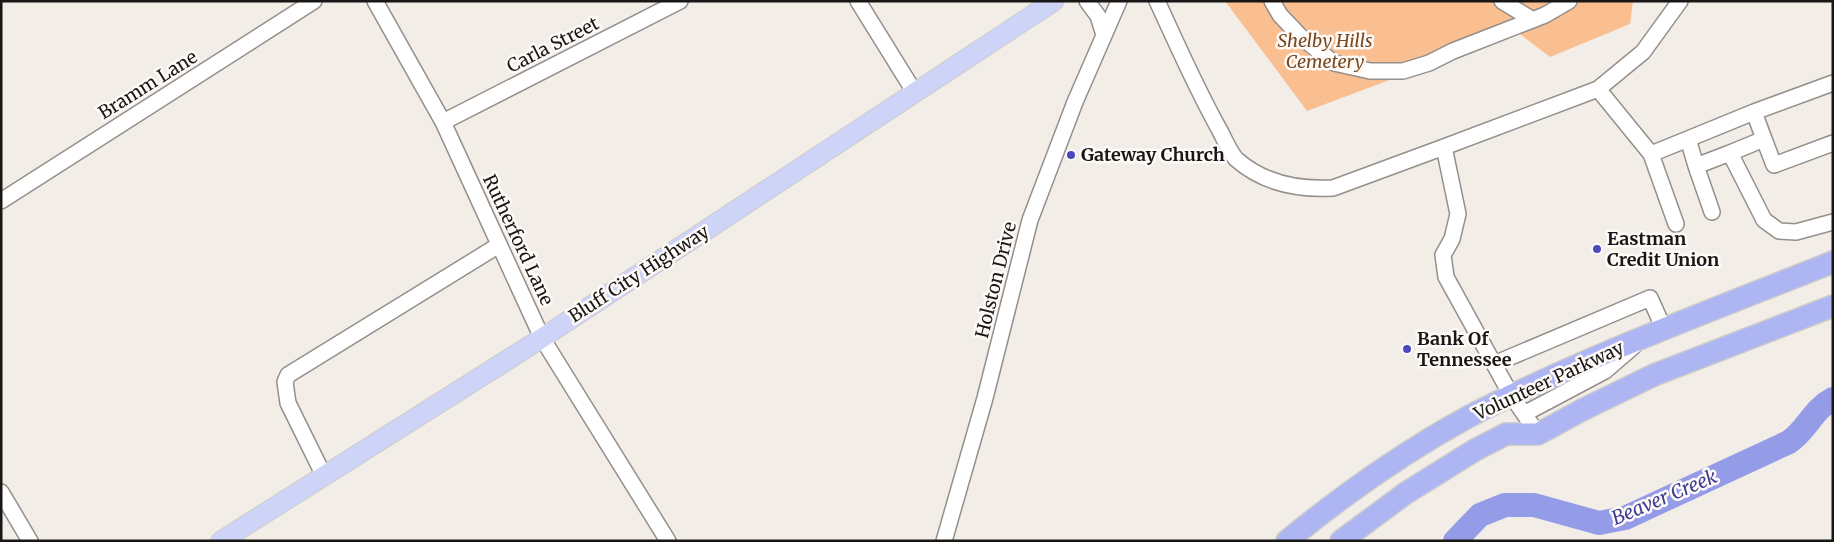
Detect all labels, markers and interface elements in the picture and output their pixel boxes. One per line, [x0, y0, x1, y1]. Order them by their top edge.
street label: Carla Street [503, 12, 603, 78]
park label: Shelby Hills Cemetery [1277, 29, 1373, 73]
street label: Bramm Lane [94, 45, 201, 124]
place label: Gateway Church [1081, 143, 1225, 166]
marker: Gateway Church [1065, 149, 1077, 161]
street label: Rutherford Lane [478, 171, 559, 309]
street label: Bluff City Highway [564, 219, 714, 328]
street label: Holston Drive [970, 219, 1021, 340]
place label: Eastman Credit Union [1607, 227, 1719, 271]
marker: Eastman Credit Union [1591, 243, 1603, 255]
place label: Bank Of Tennessee [1417, 327, 1512, 371]
street label: Volunteer Parkway [1469, 336, 1628, 426]
marker: Bank Of Tennessee [1401, 343, 1413, 355]
water label: Beaver Creek [1608, 464, 1721, 530]

